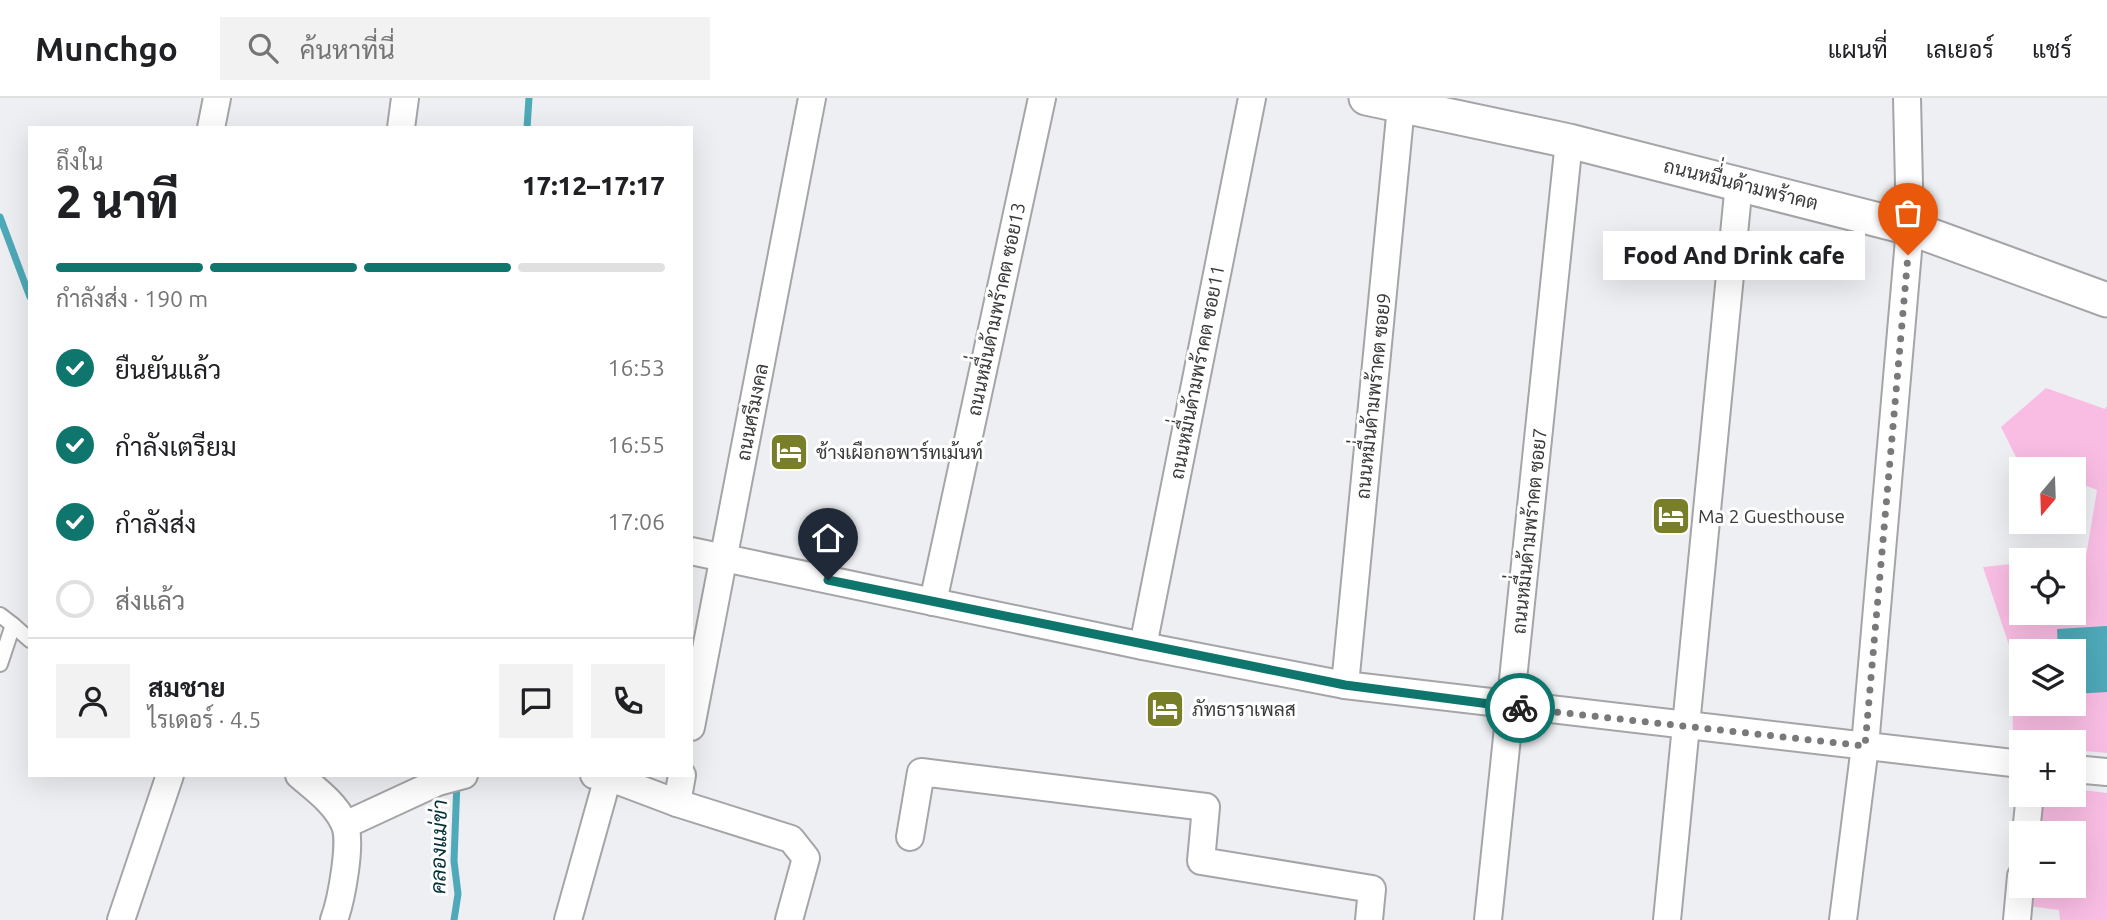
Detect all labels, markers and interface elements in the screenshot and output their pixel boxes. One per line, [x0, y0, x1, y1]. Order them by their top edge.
search box [220, 17, 710, 80]
icon: search [244, 29, 282, 67]
text: Munchgo [35, 30, 178, 67]
text: ค้นหาที่นี่ [300, 35, 395, 64]
text: แผนที่ [1828, 36, 1888, 63]
text: เลเยอร์ [1926, 36, 1994, 63]
text: แชร์ [2032, 36, 2072, 63]
street label: ถนนหมื่่นด้ามพร้าคต [1662, 143, 1823, 214]
text: ถึงใน [56, 149, 103, 174]
text: 17:12–17:17 [522, 171, 665, 200]
text: 2 นาที [56, 175, 178, 227]
pin [1878, 183, 1938, 255]
icon: bag [1889, 194, 1927, 232]
street label: ถนนหมื่่นด้ามพร้าคต ซอย13 [951, 198, 1029, 418]
callout: Food And Drink cafe [1604, 230, 1866, 280]
text: Food And Drink cafe [1623, 243, 1845, 268]
street label: ถนนหมื่่นด้ามพร้าคต ซอย11 [1154, 261, 1229, 481]
text: กำลังส่ง · 190 m [56, 286, 208, 311]
street label: ถนนหมื่่นด้ามพร้าคต ซอย9 [1339, 291, 1395, 500]
icon: check [56, 349, 94, 387]
text: ยืนยันแล้ว [115, 355, 221, 384]
text: 16:53 [607, 355, 665, 380]
street label: ถนนศรีมงคล [731, 361, 772, 463]
icon: check [56, 426, 94, 464]
street label: ถนนหมื่่นด้ามพร้าคต ซอย7 [1495, 426, 1551, 635]
hotel icon: ช้างเผือกอพาร์ทเม้นท์ [768, 431, 810, 473]
text: กำลังเตรียม [115, 432, 237, 461]
text: 16:55 [607, 432, 665, 457]
place label: ช้างเผือกอพาร์ทเม้นท์ [816, 440, 983, 463]
north arrow [2009, 457, 2086, 534]
map controls [2009, 457, 2086, 898]
hotel icon: Ma 2 Guesthouse [1650, 495, 1692, 537]
icon: check [56, 503, 94, 541]
place label: Ma 2 Guesthouse [1698, 505, 1845, 527]
pin [798, 508, 858, 580]
text: กำลังส่ง [115, 509, 196, 538]
text: 17:06 [607, 509, 665, 534]
icon: home [809, 519, 847, 557]
button: locate [2009, 548, 2086, 625]
text: ส่งแล้ว [115, 586, 185, 615]
button: layers [2009, 639, 2086, 716]
button: person [56, 664, 130, 738]
button: chat [499, 664, 573, 738]
button: phone [591, 664, 665, 738]
text: สมชาย [148, 673, 225, 702]
courier [1485, 673, 1555, 743]
hotel icon: ภัทธาราเพลส [1144, 688, 1186, 730]
icon: bike [1501, 689, 1539, 727]
place label: ภัทธาราเพลส [1192, 698, 1296, 720]
text: ไรเดอร์ · 4.5 [148, 707, 261, 732]
button: + [2009, 730, 2086, 807]
water label: คลองแม่ข่า [425, 800, 451, 894]
button: − [2009, 821, 2086, 898]

